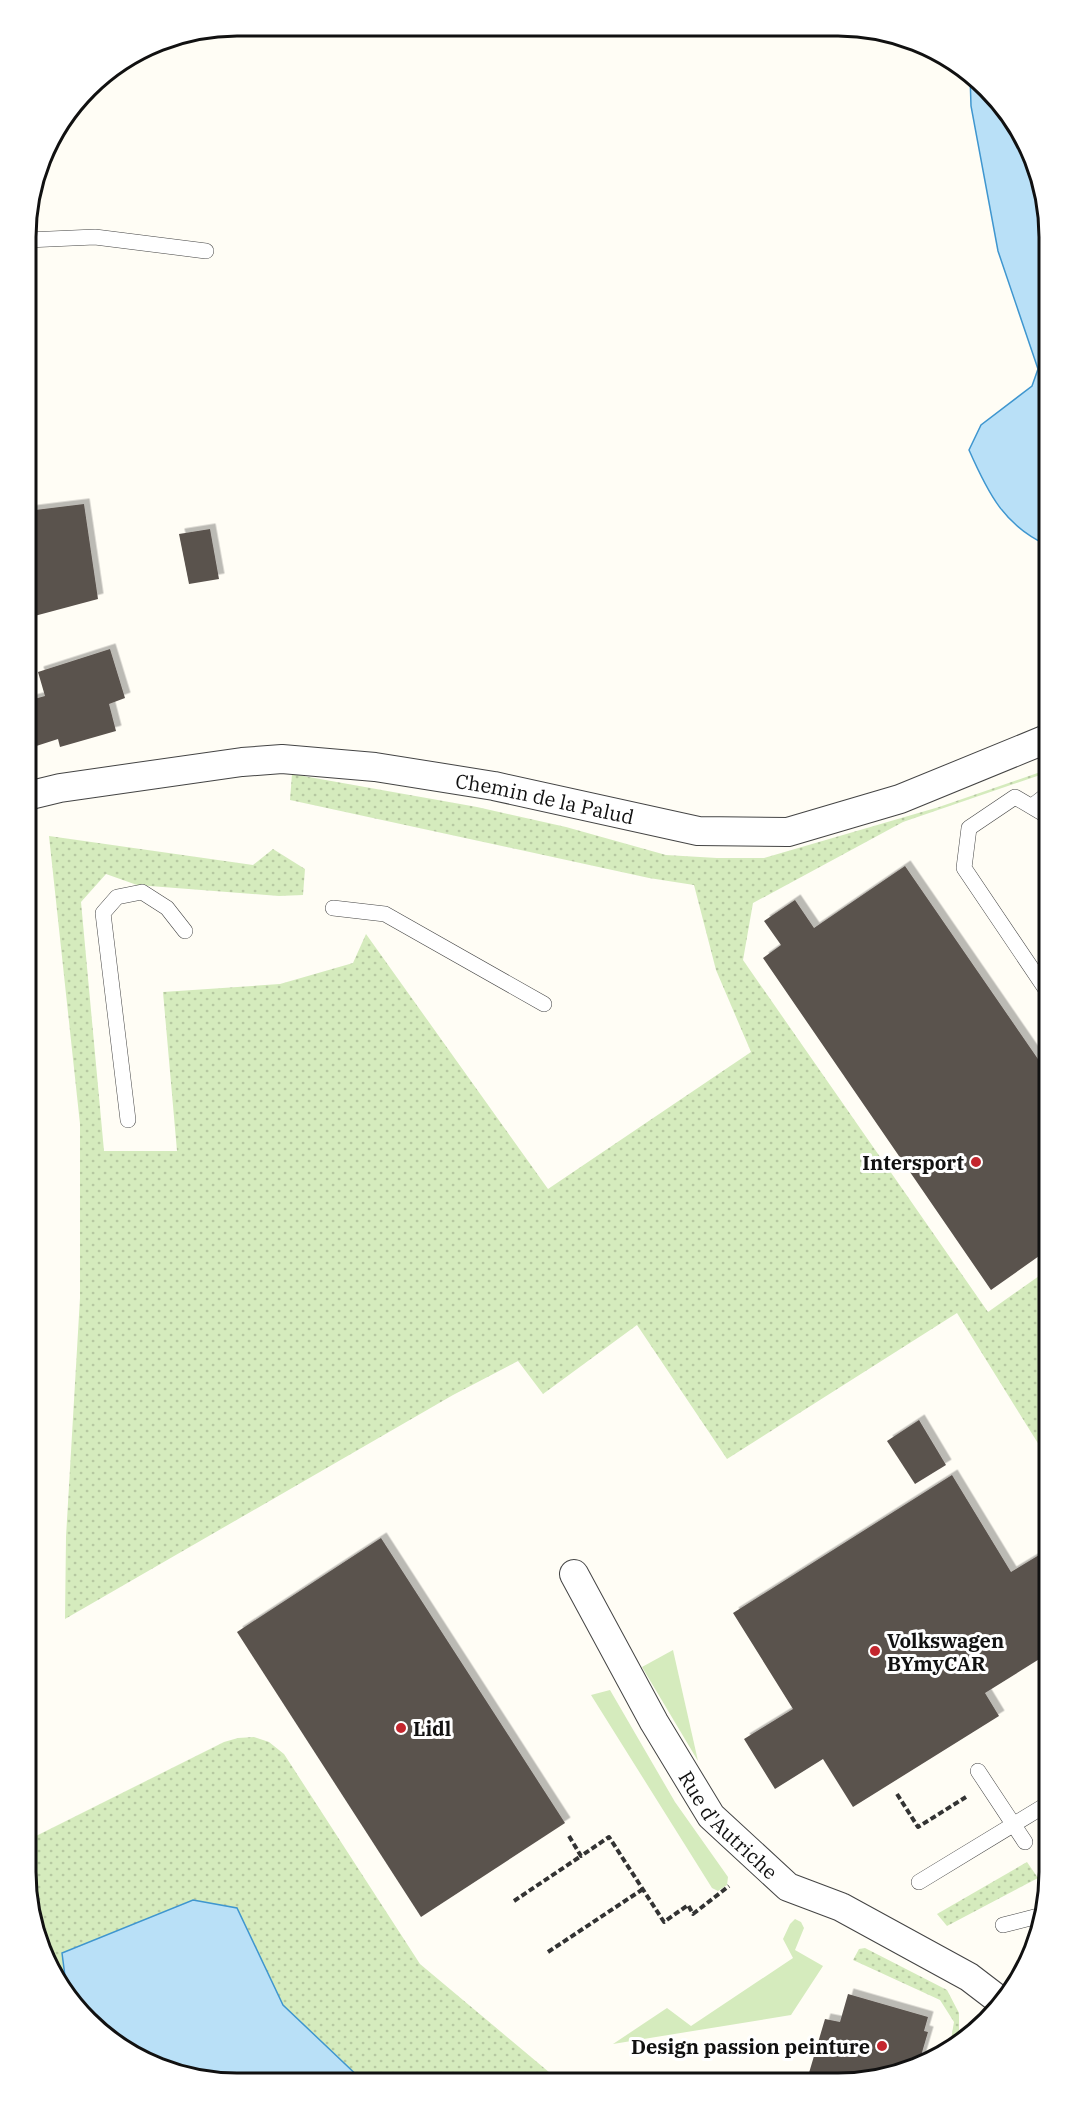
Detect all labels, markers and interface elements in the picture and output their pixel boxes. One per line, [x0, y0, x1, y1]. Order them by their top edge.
street label: Chemin de la Palud [454, 767, 637, 830]
place label: Intersport [862, 1149, 965, 1176]
marker: Intersport [969, 1155, 983, 1169]
place label: Volkswagen BYmyCAR [887, 1627, 1004, 1677]
marker: Volkswagen BYmyCAR [868, 1644, 882, 1658]
place label: Lidl [413, 1715, 451, 1742]
marker: Lidl [394, 1721, 408, 1735]
street label: Rue d'Autriche [673, 1765, 784, 1885]
place label: Design passion peinture [631, 2033, 870, 2060]
marker: Design passion peinture [875, 2039, 889, 2053]

